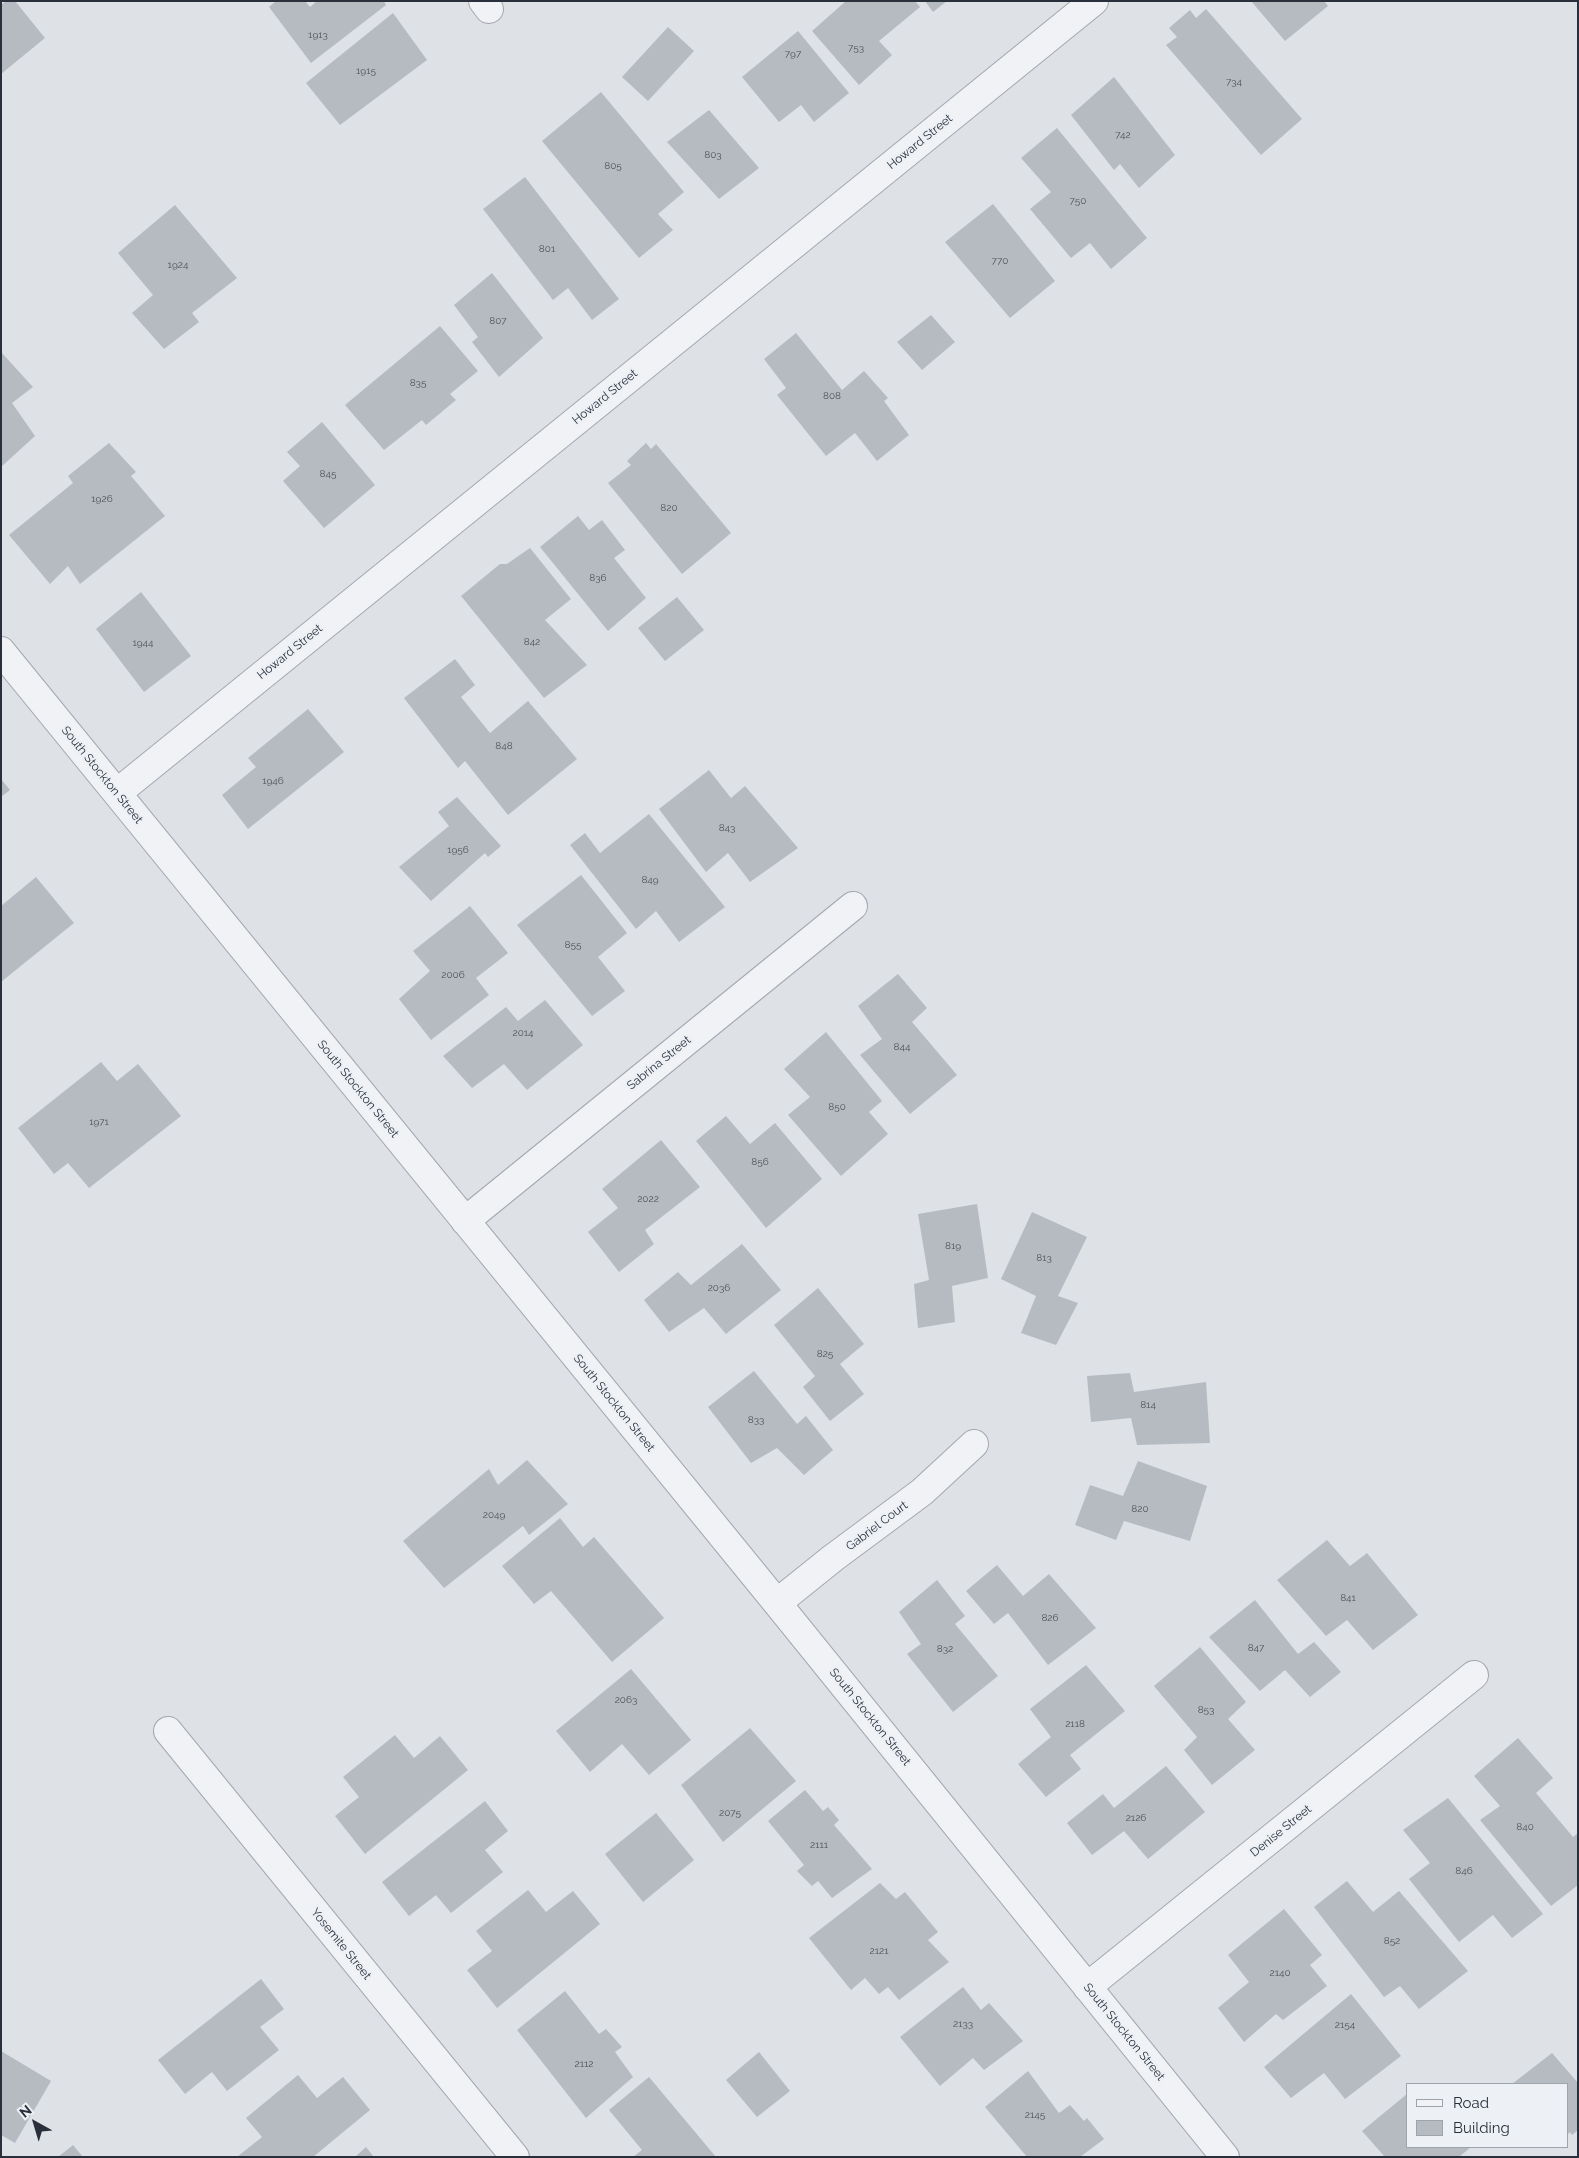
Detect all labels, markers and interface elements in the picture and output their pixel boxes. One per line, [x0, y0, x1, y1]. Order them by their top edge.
house number: 1913 [308, 29, 328, 41]
house number: 753 [848, 42, 864, 54]
house number: 797 [785, 48, 801, 60]
house number: 1915 [356, 65, 376, 77]
house number: 734 [1226, 76, 1242, 88]
street label: Howard Street [885, 111, 955, 173]
house number: 742 [1115, 129, 1131, 141]
house number: 803 [704, 149, 722, 161]
house number: 805 [604, 160, 622, 172]
house number: 750 [1070, 195, 1086, 207]
house number: 801 [539, 243, 555, 255]
house number: 770 [992, 255, 1008, 267]
house number: 1924 [168, 259, 188, 271]
house number: 807 [489, 315, 507, 327]
street label: Howard Street [570, 366, 640, 428]
house number: 835 [410, 377, 426, 389]
house number: 808 [823, 390, 841, 402]
house number: 845 [320, 468, 336, 480]
house number: 1926 [91, 493, 113, 505]
house number: 820 [660, 502, 678, 514]
house number: 836 [589, 572, 607, 584]
street label: Howard Street [255, 621, 325, 683]
house number: 842 [524, 636, 540, 648]
house number: 1944 [132, 637, 154, 649]
street label: South Stockton Street [58, 723, 146, 827]
house number: 848 [495, 740, 513, 752]
house number: 1946 [262, 775, 284, 787]
house number: 843 [719, 822, 735, 834]
house number: 1956 [447, 844, 469, 856]
house number: 849 [641, 874, 659, 886]
house number: 855 [565, 939, 581, 951]
house number: 2006 [441, 969, 465, 981]
house number: 2014 [512, 1027, 534, 1039]
street label: Sabrina Street [624, 1033, 694, 1093]
street label: South Stockton Street [314, 1037, 402, 1141]
house number: 844 [894, 1041, 910, 1053]
house number: 850 [828, 1101, 846, 1113]
house number: 1971 [89, 1116, 109, 1128]
house number: 856 [751, 1156, 769, 1168]
house number: 2022 [637, 1193, 659, 1205]
house number: 819 [945, 1240, 961, 1252]
house number: 813 [1036, 1252, 1052, 1264]
house number: 2036 [708, 1282, 730, 1294]
house number: 825 [817, 1348, 833, 1360]
street label: South Stockton Street [570, 1351, 658, 1455]
house number: 814 [1140, 1399, 1156, 1411]
house number: 833 [748, 1414, 764, 1426]
street label: Gabriel Court [843, 1498, 911, 1554]
house number: 820 [1131, 1503, 1149, 1515]
house number: 2049 [483, 1509, 505, 1521]
house number: 841 [1340, 1592, 1356, 1604]
house number: 826 [1041, 1612, 1059, 1624]
house number: 847 [1248, 1642, 1264, 1654]
house number: 832 [937, 1643, 953, 1655]
street label: South Stockton Street [826, 1665, 914, 1769]
house number: 2063 [615, 1694, 637, 1706]
house number: 853 [1198, 1704, 1214, 1716]
house number: 2118 [1065, 1718, 1085, 1730]
street label: Denise Street [1248, 1802, 1314, 1860]
house number: 2075 [719, 1807, 741, 1819]
house number: 2126 [1126, 1812, 1146, 1824]
house number: 840 [1516, 1821, 1534, 1833]
house number: 2111 [810, 1839, 828, 1851]
house number: 846 [1455, 1865, 1473, 1877]
street label: Yosemite Street [308, 1905, 374, 1983]
house number: 852 [1384, 1935, 1400, 1947]
house number: 2121 [870, 1945, 888, 1957]
house number: 2140 [1269, 1967, 1291, 1979]
street label: South Stockton Street [1080, 1980, 1168, 2084]
house number: 2133 [953, 2018, 973, 2030]
house number: 2154 [1335, 2019, 1355, 2031]
house number: 2112 [575, 2058, 593, 2070]
legend [1406, 2083, 1569, 2148]
text: Road [1453, 2094, 1489, 2112]
north arrow [10, 2098, 60, 2148]
text: N [16, 2102, 35, 2121]
house number: 2145 [1025, 2109, 1045, 2121]
text: Building [1453, 2119, 1510, 2137]

